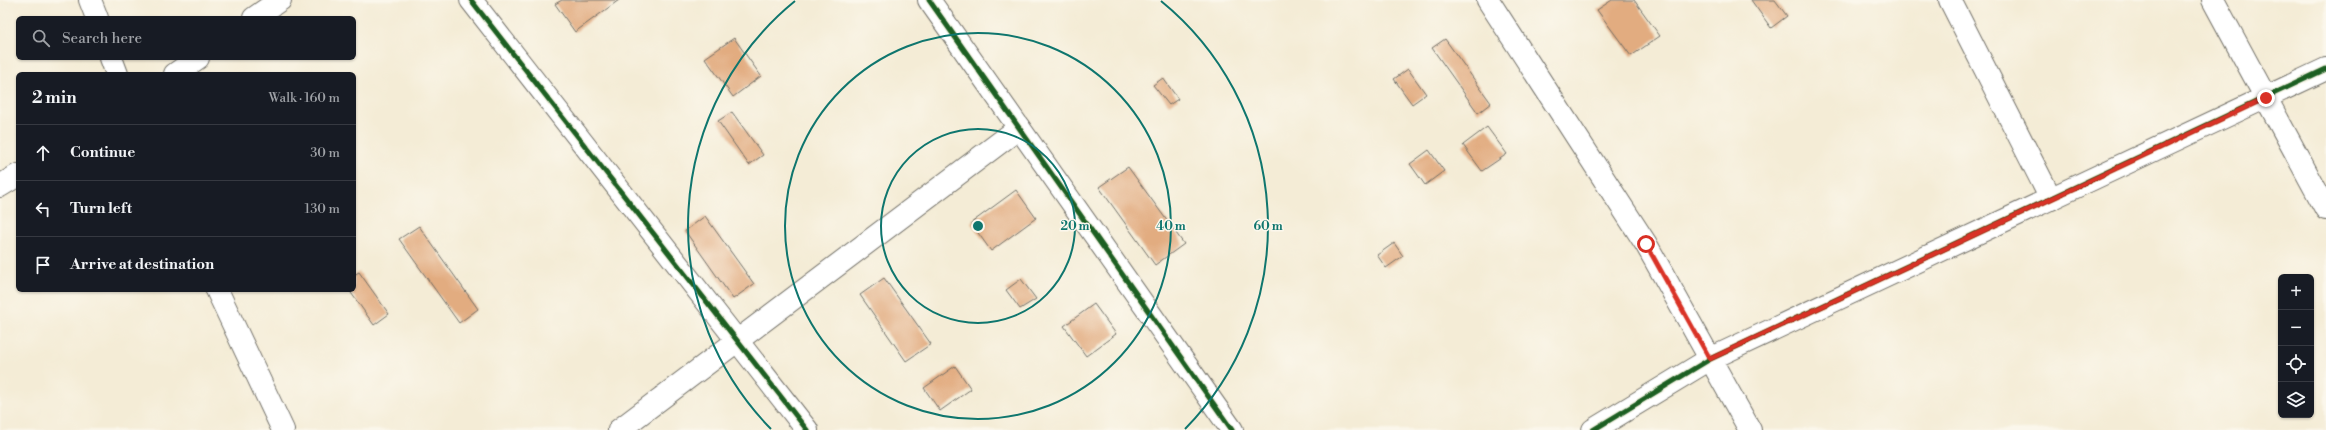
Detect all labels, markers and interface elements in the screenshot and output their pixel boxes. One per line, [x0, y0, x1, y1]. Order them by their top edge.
search box [16, 16, 356, 60]
icon: search [30, 27, 52, 49]
text: Search here [62, 29, 142, 48]
text: 2 min [32, 87, 77, 109]
route end [2257, 89, 2275, 107]
text: Walk · 160 m [269, 90, 340, 106]
icon: ahead [32, 142, 54, 164]
text: Continue [70, 143, 135, 162]
text: 30 m [310, 145, 340, 161]
icon: left [32, 198, 54, 220]
text: Turn left [70, 199, 132, 218]
text: 130 m [305, 201, 340, 217]
centre of rings [971, 219, 985, 233]
text: 20 m [1060, 219, 1090, 234]
text: 40 m [1156, 219, 1186, 234]
text: 60 m [1253, 219, 1283, 234]
route start [1637, 235, 1655, 253]
icon: arrive [32, 254, 54, 276]
text: Arrive at destination [70, 255, 214, 274]
map controls [2278, 274, 2314, 418]
button: + [2278, 274, 2314, 310]
button: − [2278, 310, 2314, 346]
button: locate [2278, 346, 2314, 382]
button: layers [2278, 382, 2314, 418]

